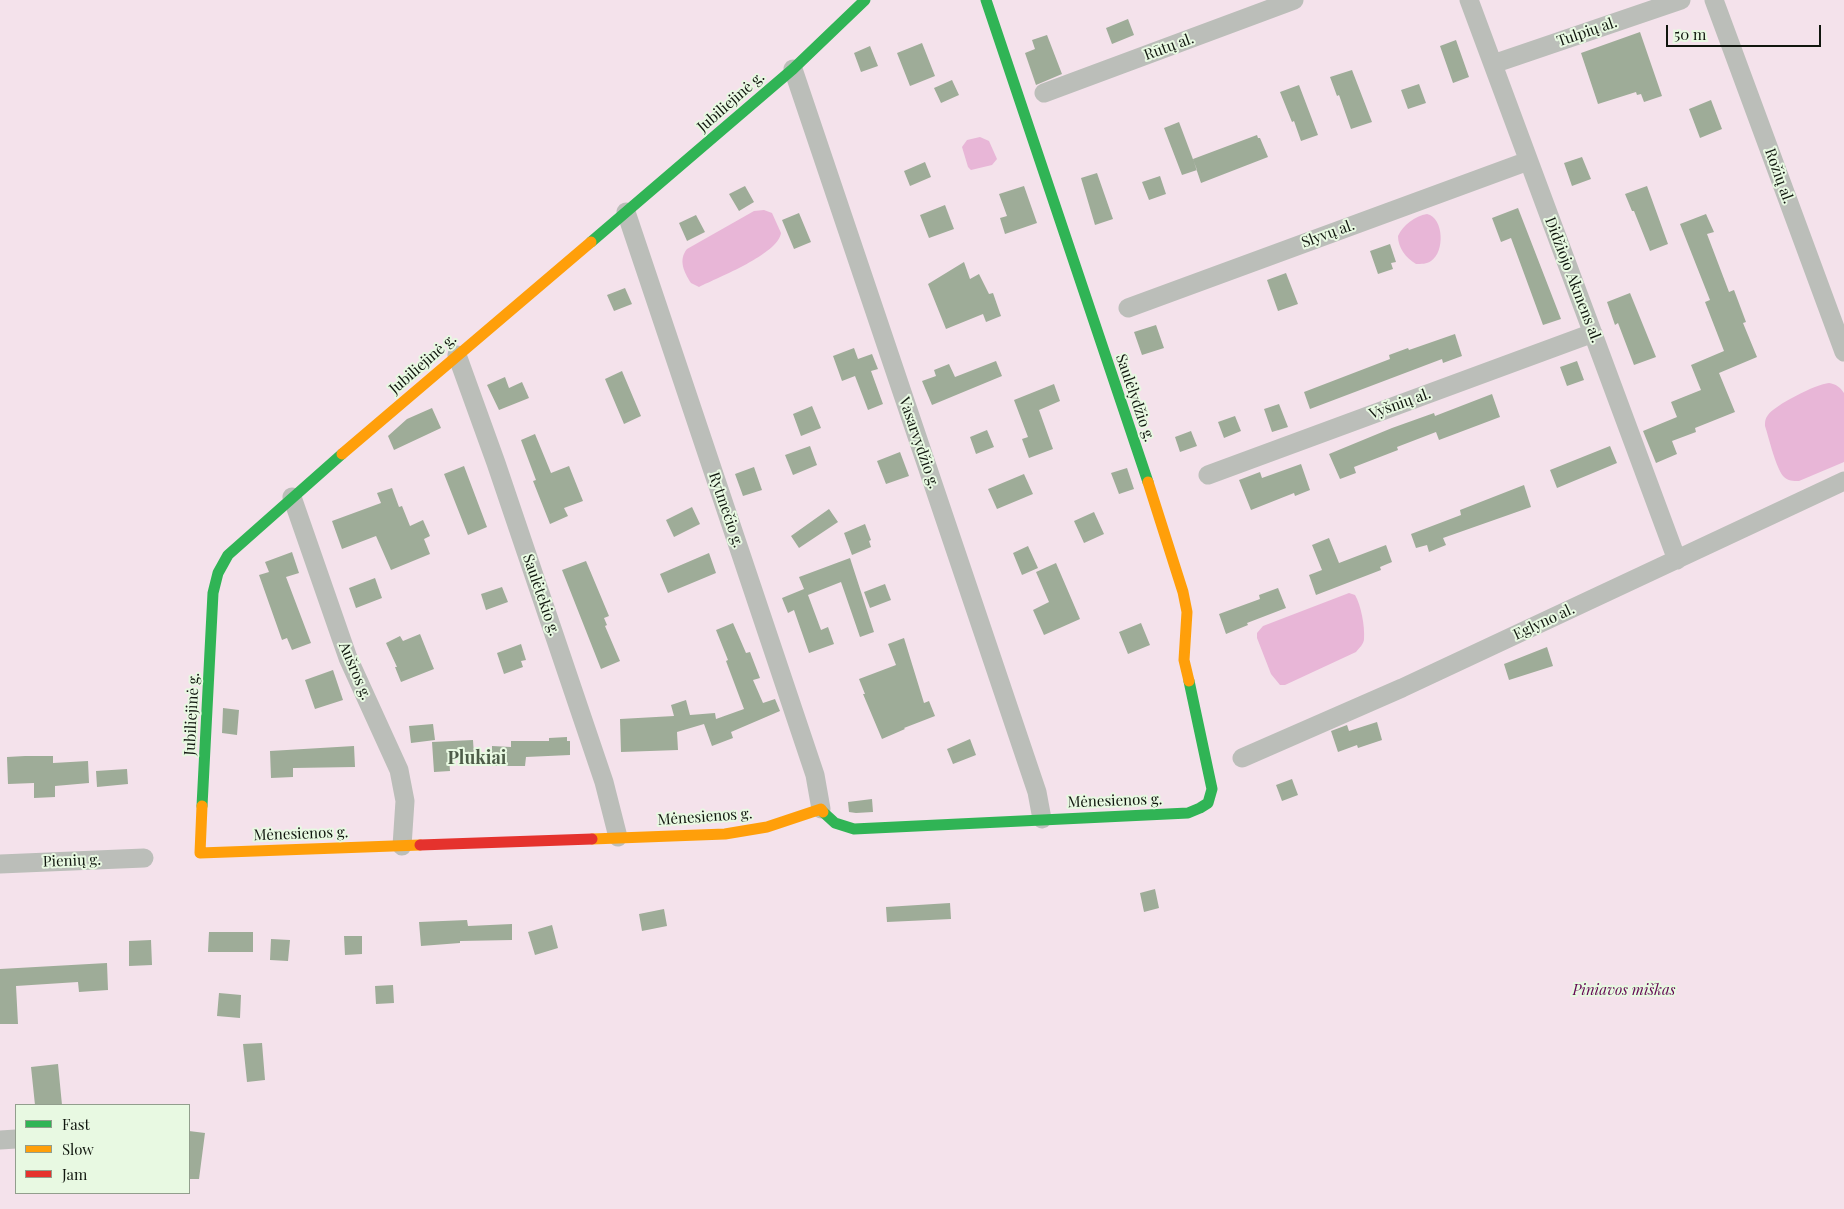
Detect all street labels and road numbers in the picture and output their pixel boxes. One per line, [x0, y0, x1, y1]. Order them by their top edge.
street label: Tulpių al. [1555, 13, 1619, 51]
street label: Rūtų al. [1142, 30, 1196, 64]
street label: Jubiliejinė g. [694, 68, 768, 136]
street label: Rožių al. [1761, 146, 1797, 206]
street label: Didžiojo Akmens al. [1541, 215, 1605, 345]
street label: Slyvų al. [1299, 216, 1357, 252]
street label: Jubiliejinė g. [386, 330, 460, 398]
street label: Saulėlydžio g. [1112, 352, 1158, 444]
street label: Vyšnių al. [1367, 385, 1433, 423]
street label: Vasarvydžio g. [895, 395, 943, 491]
street label: Rytmečio g. [705, 470, 747, 550]
street label: Saulėtekio g. [519, 552, 563, 638]
street label: Eglyno al. [1511, 600, 1577, 644]
street label: Aušros g. [335, 639, 375, 703]
street label: Jubiliejinė g. [181, 672, 203, 756]
street label: Mėnesienos g. [1067, 790, 1163, 812]
street label: Mėnesienos g. [657, 805, 753, 829]
street label: Mėnesienos g. [253, 823, 349, 845]
street label: Pienių g. [43, 851, 101, 871]

